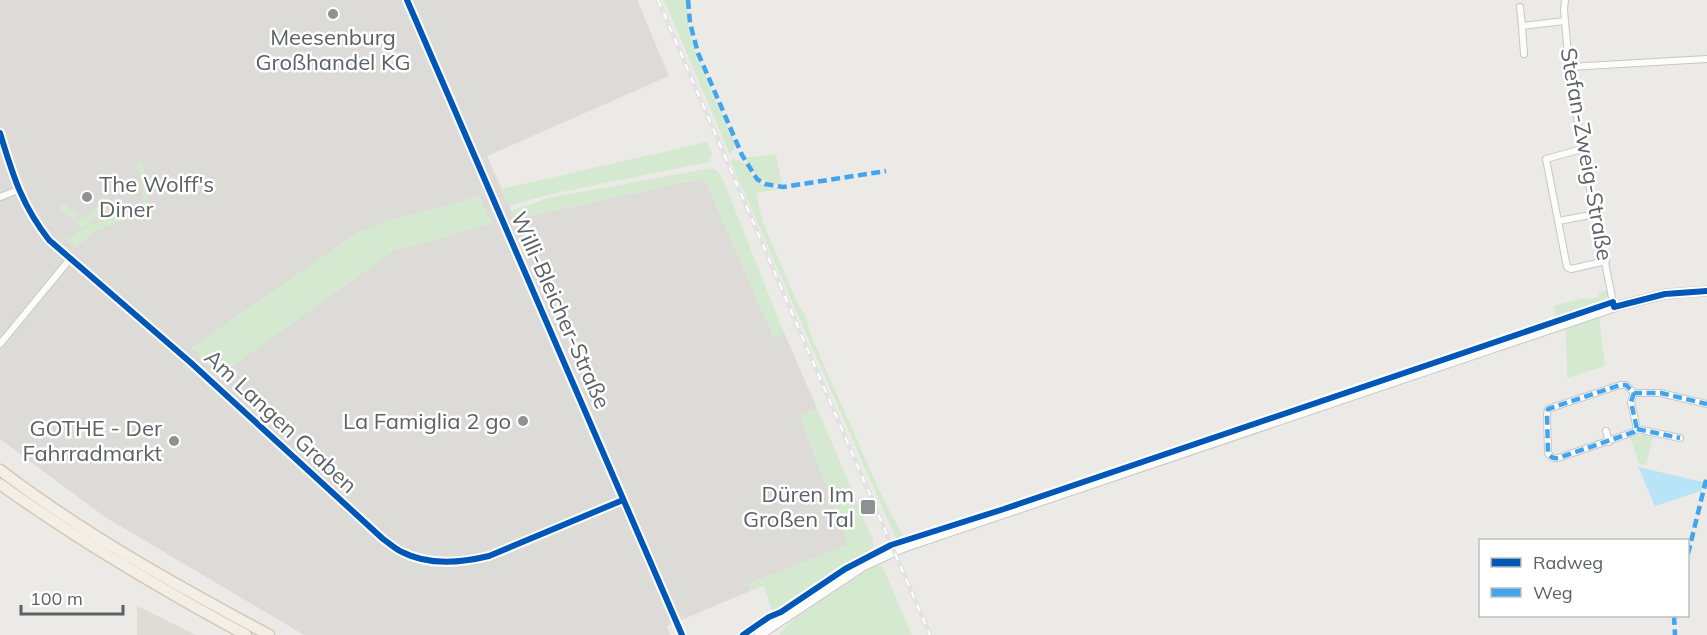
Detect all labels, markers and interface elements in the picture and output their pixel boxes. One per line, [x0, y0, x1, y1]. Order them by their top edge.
marker: Meesenburg Großhandel KG [326, 7, 340, 21]
place label: Meesenburg Großhandel KG [256, 23, 410, 76]
street label: Stefan-Zweig-Straße [1555, 46, 1619, 262]
place label: The Wolff's Diner [99, 170, 214, 223]
marker: The Wolff's Diner [80, 190, 94, 204]
street label: Willi-Bleicher-Straße [505, 207, 617, 413]
street label: Am Langen Graben [199, 343, 363, 499]
place label: La Famiglia 2 go [343, 407, 511, 435]
place label: GOTHE - Der Fahrradmarkt [22, 414, 162, 467]
marker: La Famiglia 2 go [516, 414, 530, 428]
marker: GOTHE - Der Fahrradmarkt [167, 434, 181, 448]
place label: Düren Im Großen Tal [743, 480, 854, 533]
marker: Düren Im Großen Tal [859, 498, 877, 516]
legend [1479, 539, 1689, 617]
text: Radweg [1533, 551, 1603, 574]
scale bar [21, 578, 123, 616]
text: Weg [1533, 581, 1573, 604]
text: 100 m [30, 587, 83, 610]

